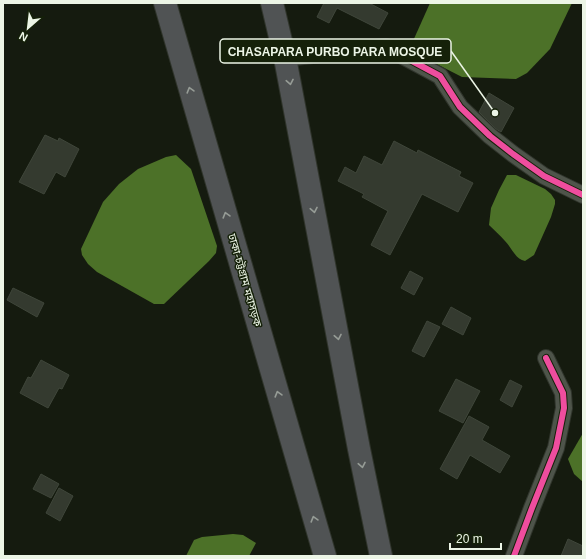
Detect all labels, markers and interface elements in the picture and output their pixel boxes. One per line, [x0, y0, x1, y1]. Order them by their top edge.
north arrow [8, 8, 48, 48]
text: N [17, 30, 30, 44]
callout: CHASAPARA PURBO PARA MOSQUE [220, 39, 451, 63]
text: CHASAPARA PURBO PARA MOSQUE [228, 45, 442, 59]
one-way arrow [285, 79, 293, 85]
one-way arrow [186, 87, 195, 94]
one-way arrow [309, 207, 318, 213]
one-way arrow [222, 212, 231, 219]
street label: ঢাকা-চট্টগ্রাম মহাসড়ক [226, 231, 264, 328]
one-way arrow [333, 334, 342, 341]
one-way arrow [274, 390, 283, 397]
one-way arrow [358, 462, 366, 468]
one-way arrow [310, 515, 319, 522]
scale bar [450, 525, 501, 551]
text: 20 m [456, 532, 483, 546]

